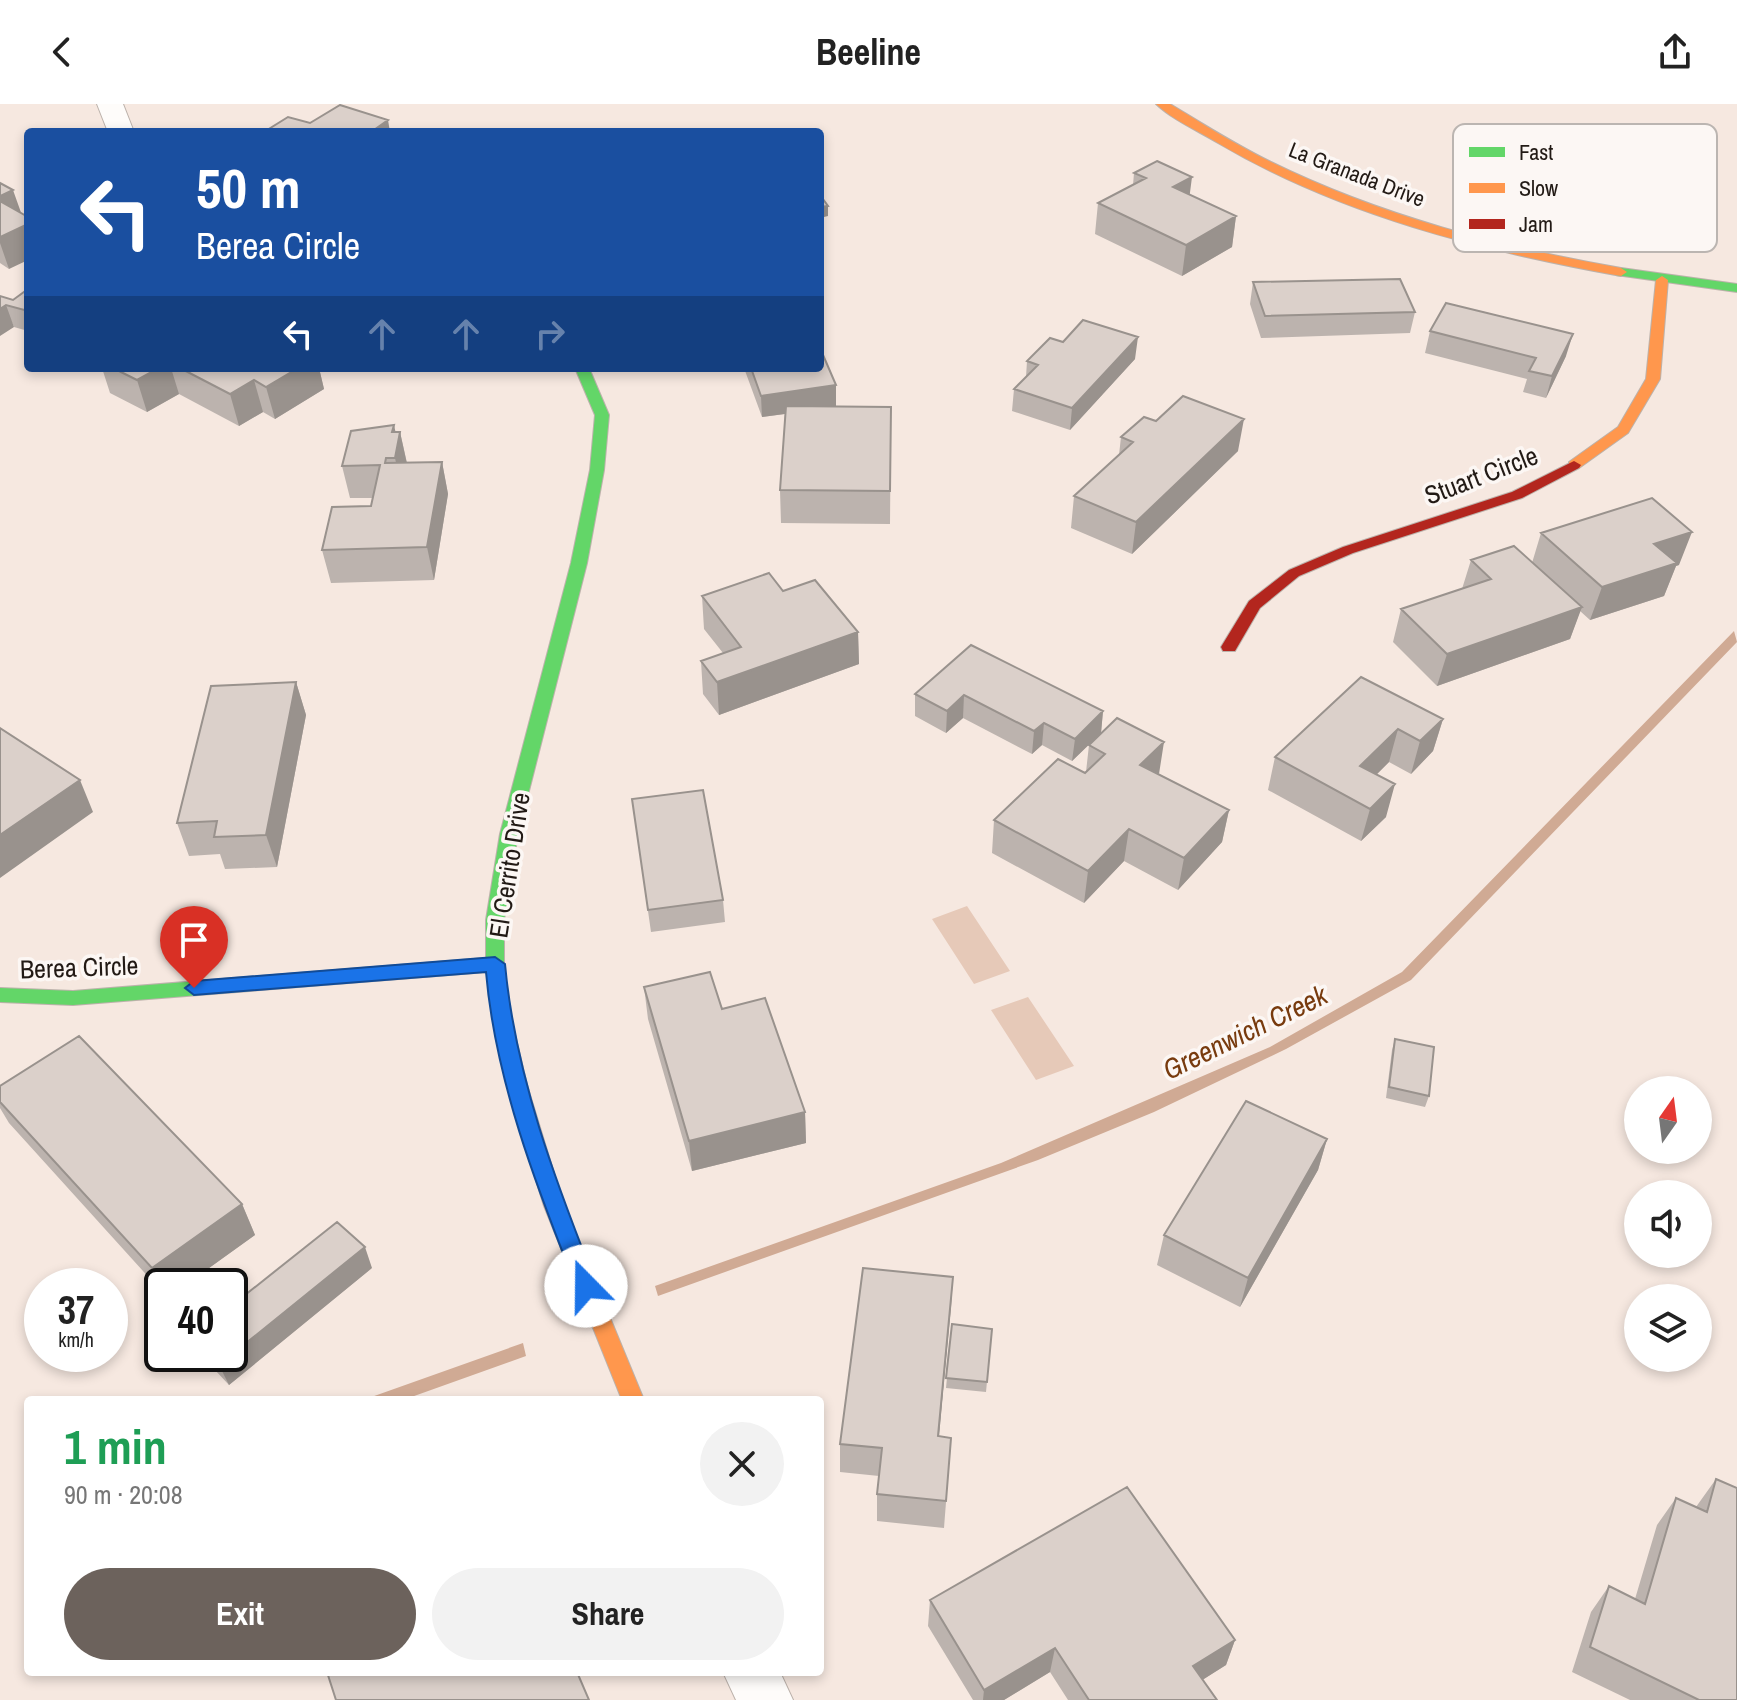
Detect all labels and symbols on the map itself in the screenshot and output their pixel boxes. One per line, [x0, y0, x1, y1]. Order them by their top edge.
legend [1453, 124, 1717, 252]
street label: La Granada Drive [1285, 134, 1429, 214]
text: Fast [1519, 137, 1553, 167]
text: Slow [1519, 173, 1558, 203]
text: Jam [1519, 209, 1553, 239]
street label: Stuart Circle [1419, 437, 1543, 513]
street label: El Cerrito Drive [480, 790, 538, 940]
pin [160, 906, 228, 988]
street label: Berea Circle [19, 947, 139, 987]
water label: Greenwich Creek [1156, 975, 1335, 1088]
north arrow [1624, 1076, 1712, 1164]
position arrow [544, 1244, 628, 1328]
speed limit sign: 40 [144, 1268, 248, 1372]

